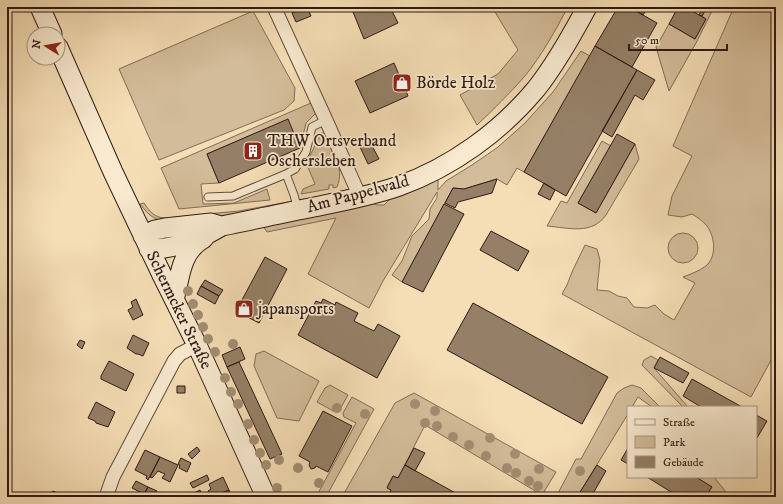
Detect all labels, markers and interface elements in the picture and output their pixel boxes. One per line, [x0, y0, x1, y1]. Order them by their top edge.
north arrow [26, 26, 66, 66]
scale bar [629, 26, 727, 52]
text: 50 m [635, 33, 659, 48]
text: N [29, 39, 45, 50]
shop icon: Börde Holz [391, 72, 413, 94]
place label: Börde Holz [416, 72, 496, 94]
place label: THW Ortsverband Oschersleben [267, 130, 397, 172]
building icon: THW Ortsverband Oschersleben [242, 140, 264, 162]
street label: Am Pappelwald [304, 170, 412, 218]
street label: Schermcker Straße [141, 247, 217, 373]
shop icon: japansports [233, 298, 255, 320]
place label: japansports [255, 298, 334, 320]
legend [627, 406, 757, 478]
text: Straße [663, 415, 695, 430]
text: Park [663, 435, 685, 450]
text: Gebäude [663, 455, 704, 470]

